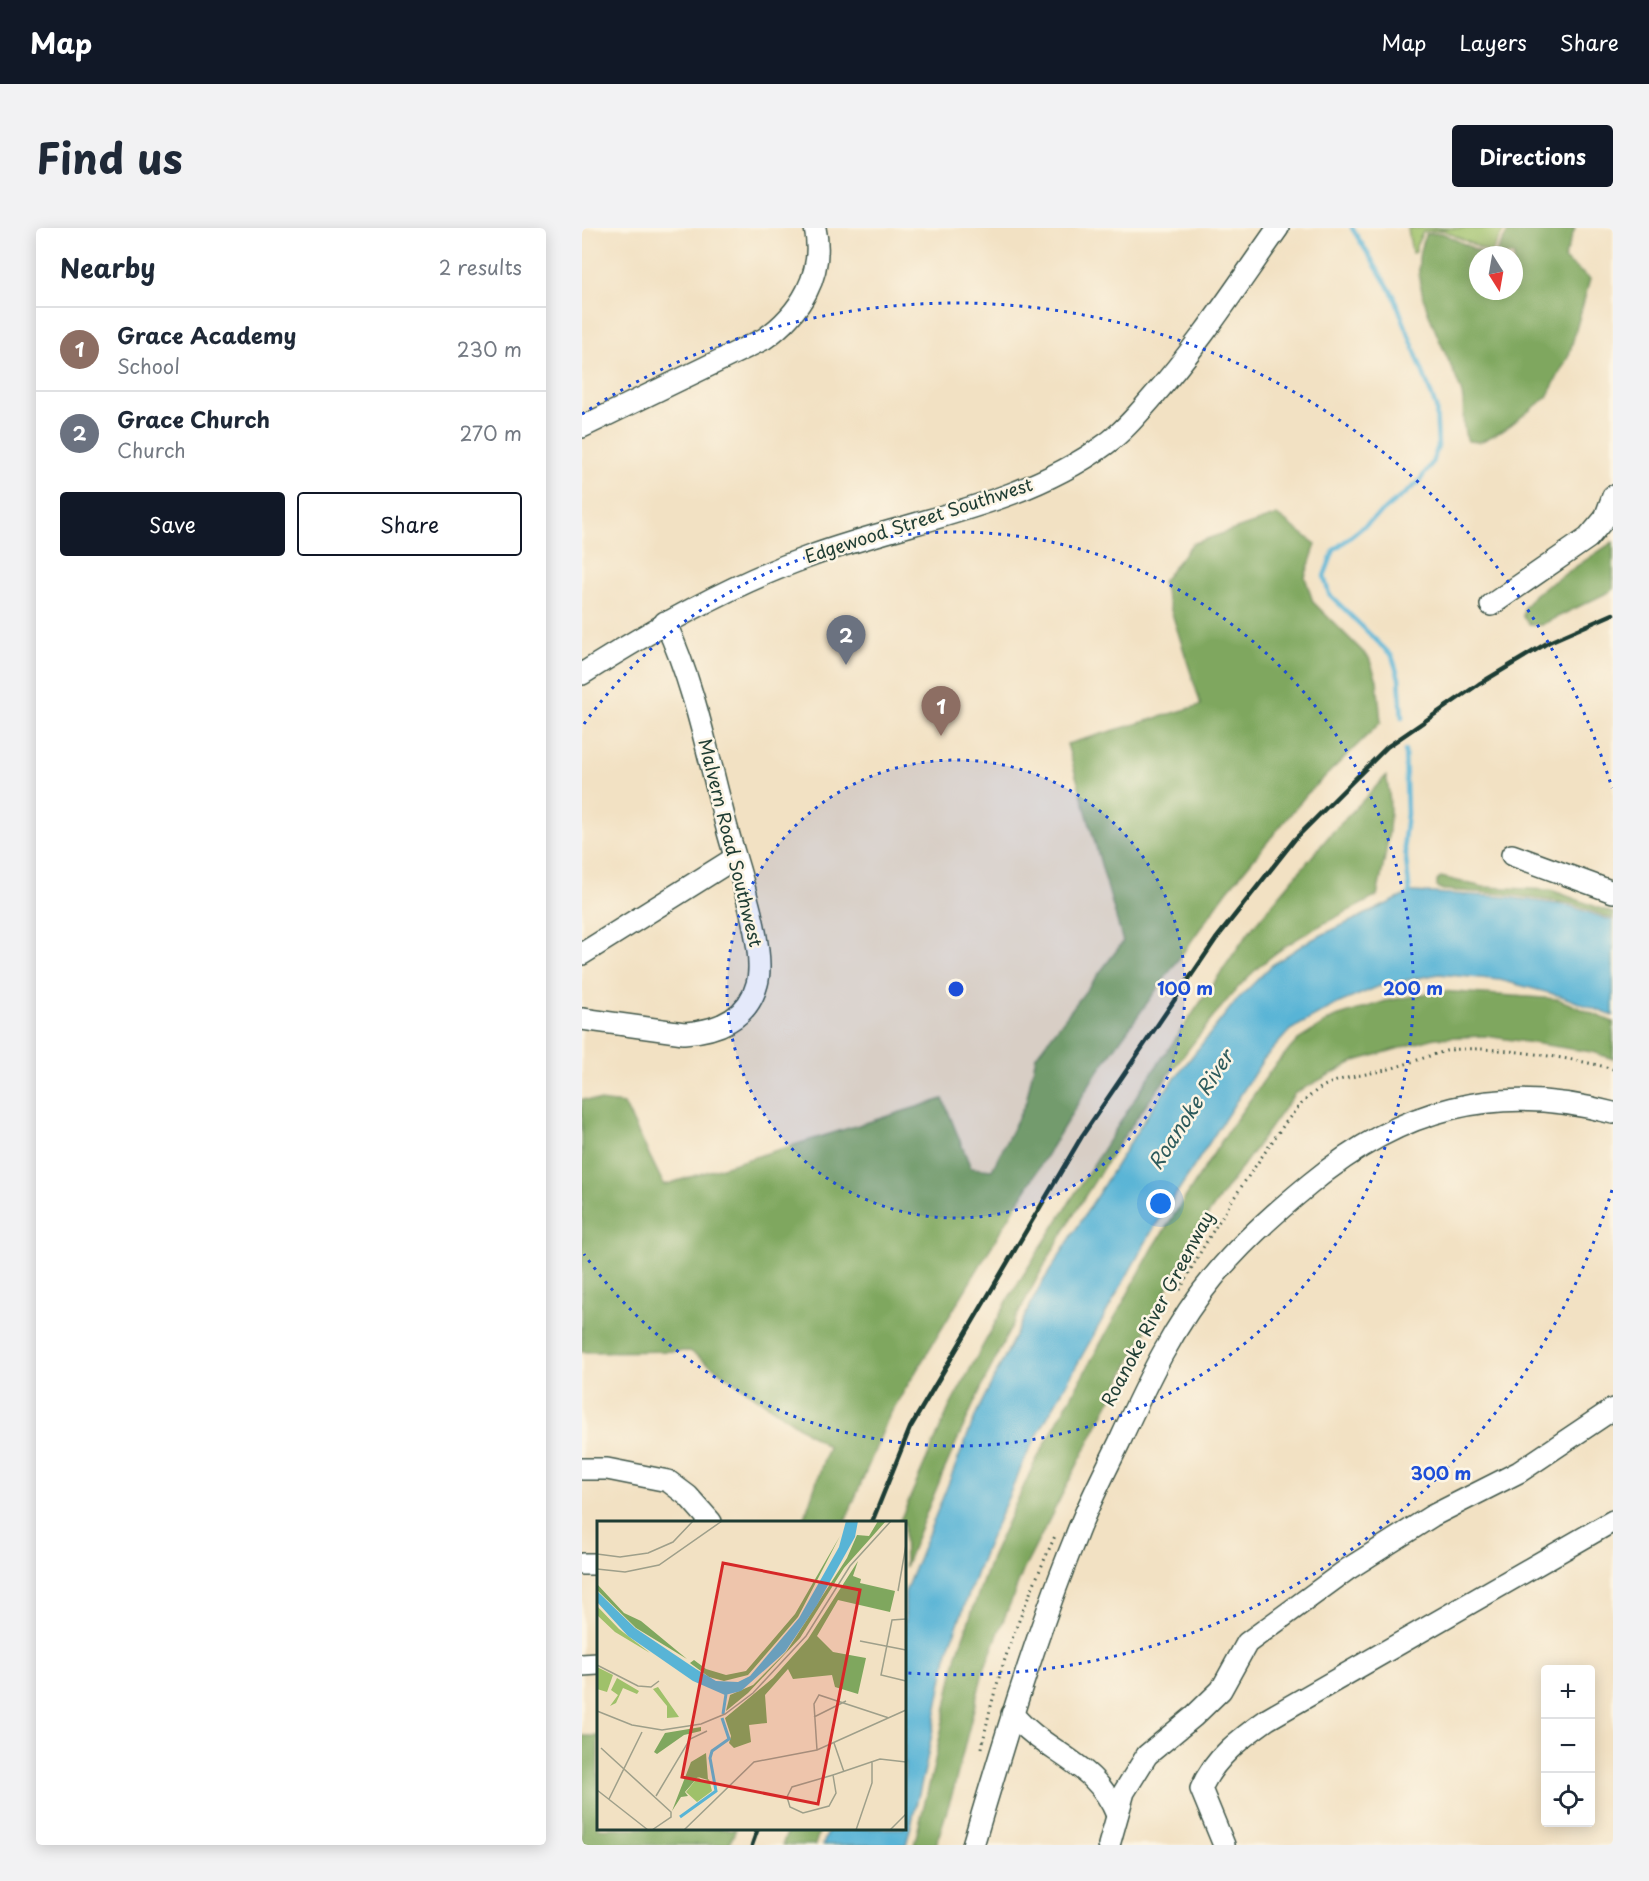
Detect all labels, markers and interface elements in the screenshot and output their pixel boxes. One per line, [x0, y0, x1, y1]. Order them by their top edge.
text: Map [30, 21, 92, 64]
text: Map [1382, 26, 1426, 58]
text: Layers [1459, 26, 1527, 58]
text: Share [1560, 26, 1619, 58]
text: Find us [36, 125, 183, 188]
button: Directions [1452, 125, 1613, 187]
north arrow [1469, 246, 1523, 300]
text: Nearby [60, 248, 155, 287]
text: 2 results [439, 252, 522, 282]
text: Grace Academy [117, 318, 296, 351]
text: 1 [75, 334, 84, 364]
text: 230 m [457, 334, 522, 364]
text: School [117, 351, 180, 381]
text: Grace Church [117, 402, 270, 435]
text: 2 [72, 418, 87, 448]
text: 270 m [459, 418, 522, 448]
text: Church [117, 435, 186, 465]
street label: Edgewood Street Southwest [801, 470, 1036, 569]
button: Save [60, 492, 285, 556]
button: Share [297, 492, 522, 556]
pin: 2 [826, 616, 866, 665]
pin: 1 [922, 686, 960, 736]
street label: Malvern Road Southwest [693, 736, 770, 950]
text: 100 m [1157, 974, 1213, 1001]
text: 200 m [1383, 974, 1443, 1001]
centre of rings [946, 979, 966, 999]
water label: Roanoke River [1140, 1041, 1242, 1175]
your location [1146, 1189, 1175, 1218]
street label: Roanoke River Greenway [1094, 1206, 1220, 1411]
text: 300 m [1411, 1459, 1471, 1486]
inset map [597, 1521, 906, 1830]
map controls [1541, 1665, 1595, 1827]
button: + [1541, 1665, 1595, 1719]
button: − [1541, 1719, 1595, 1773]
button: locate [1541, 1773, 1595, 1827]

